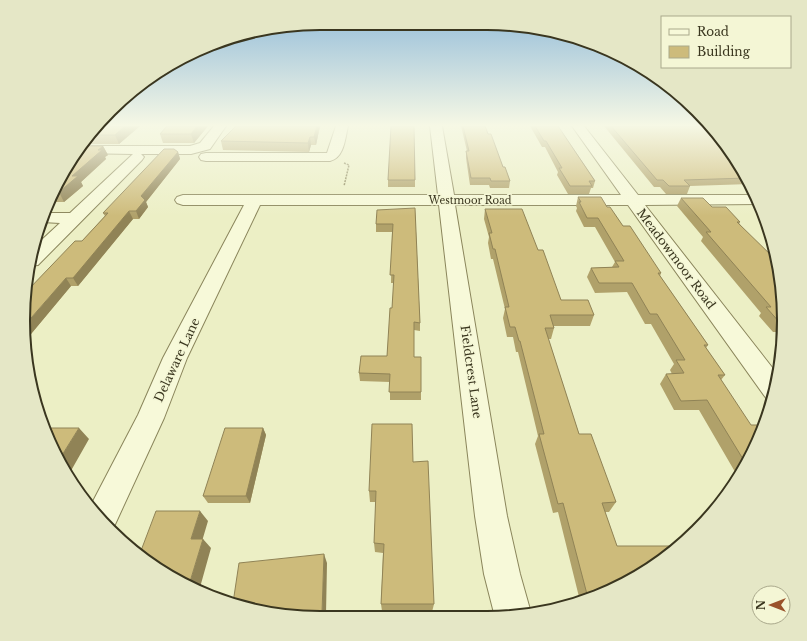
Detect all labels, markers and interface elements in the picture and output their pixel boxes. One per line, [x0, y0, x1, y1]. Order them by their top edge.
legend [661, 16, 791, 68]
text: Road [697, 24, 729, 39]
text: Building [697, 44, 751, 59]
street label: Westmoor Road [428, 194, 512, 207]
street label: Meadowmoor Road [634, 206, 719, 312]
street label: Delaware Lane [151, 315, 203, 404]
street label: Fieldcrest Lane [458, 324, 485, 420]
north arrow [751, 585, 791, 625]
text: N [754, 599, 768, 610]

